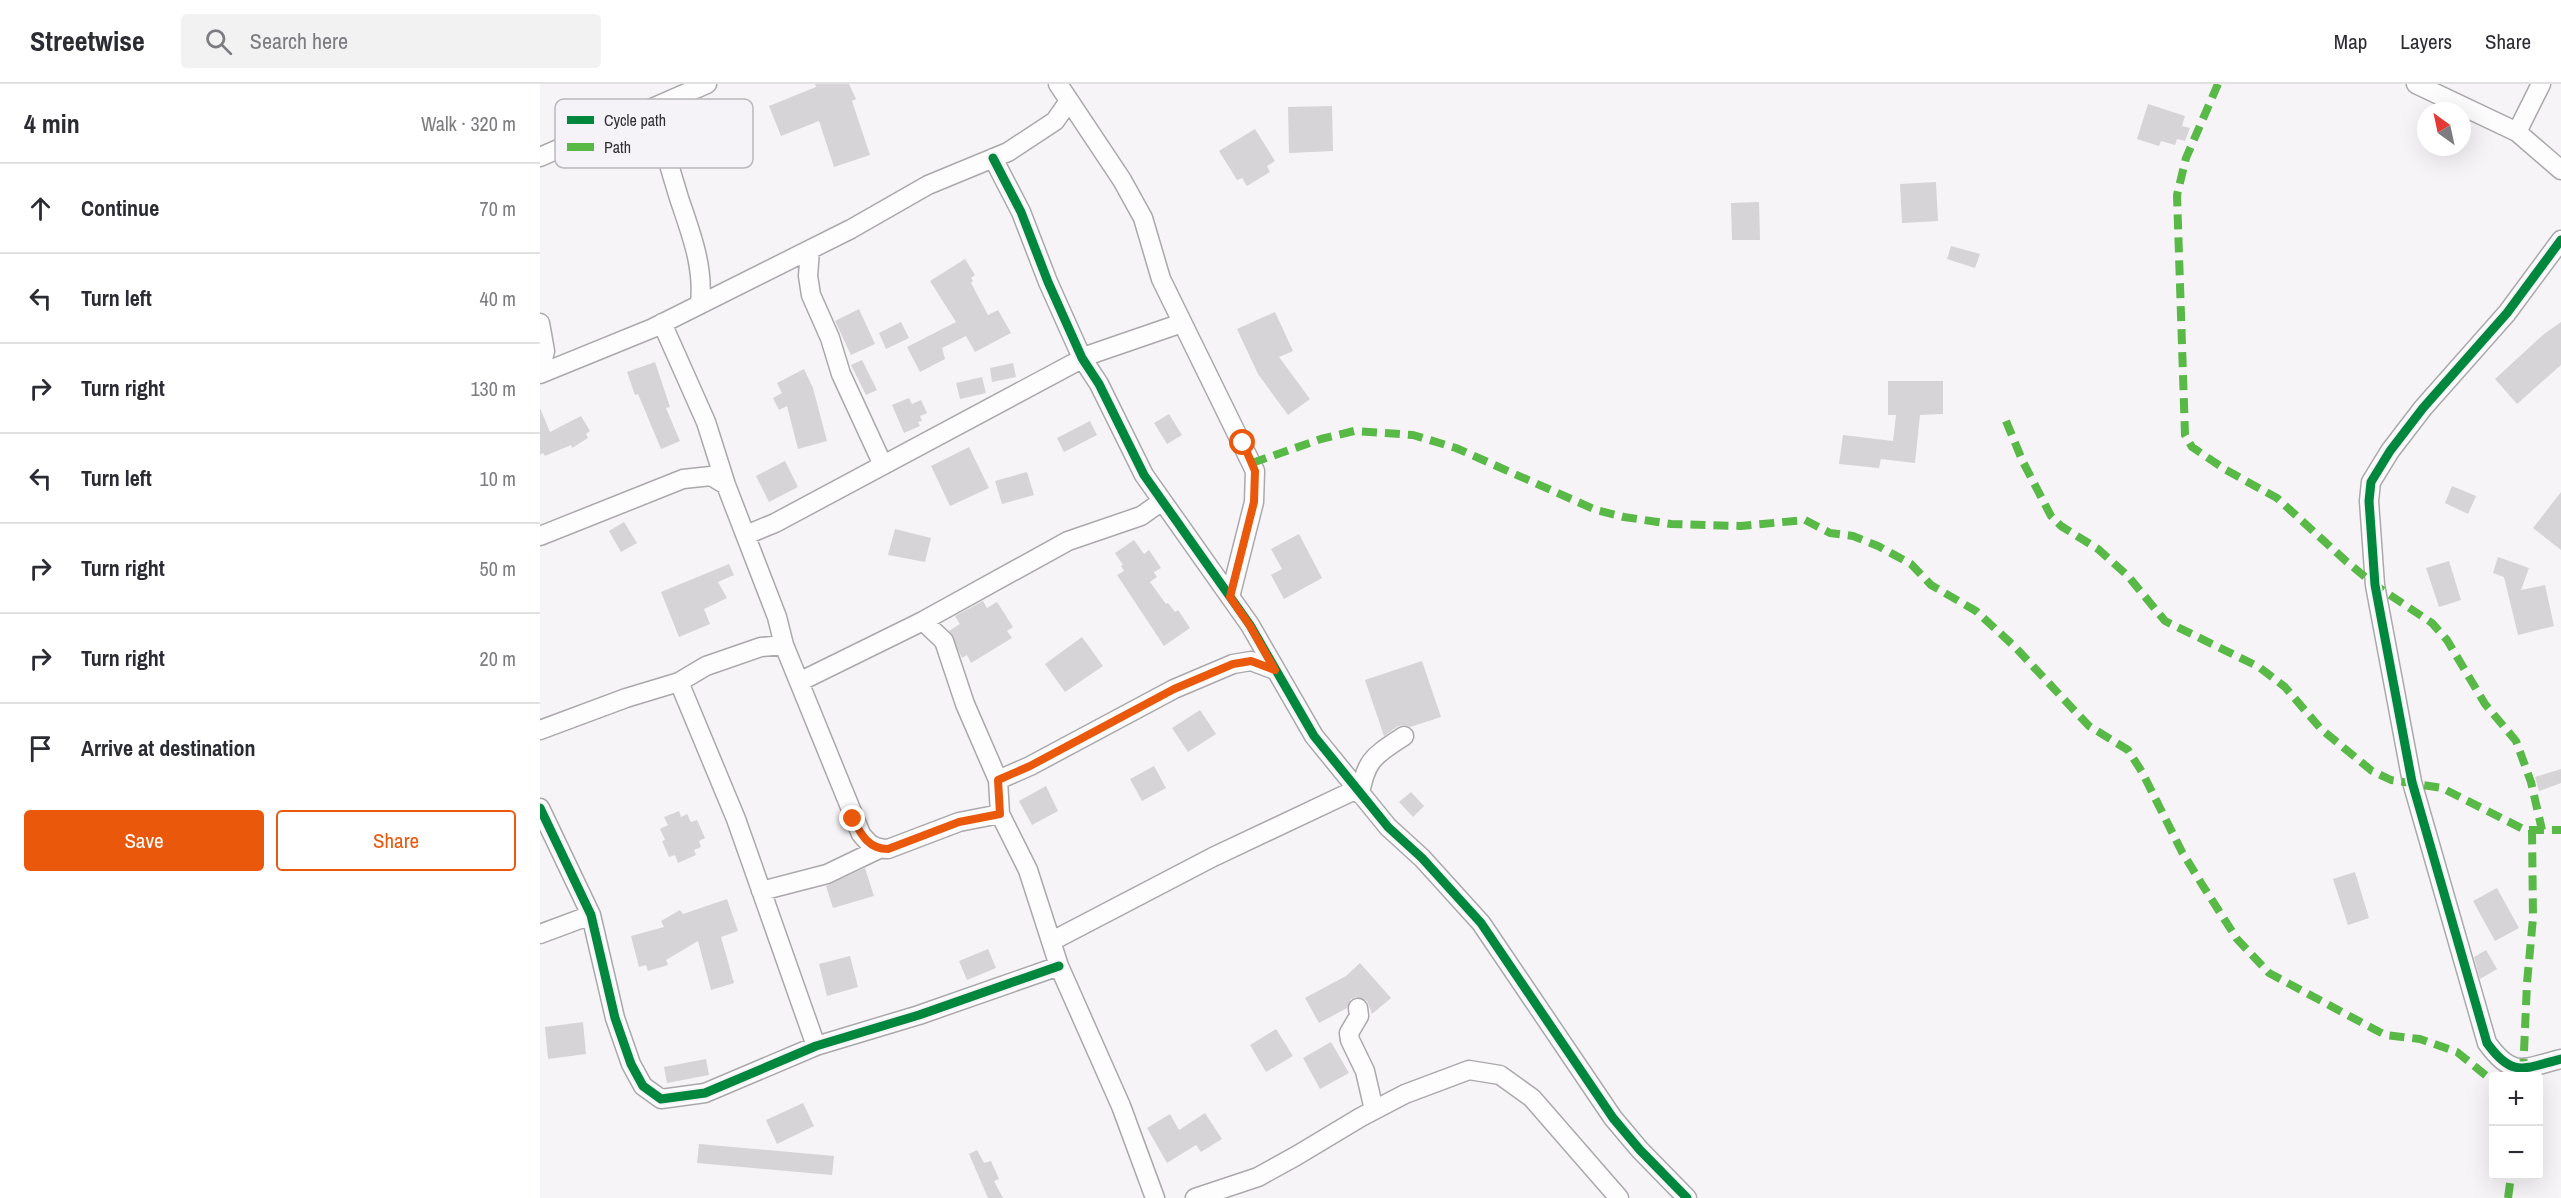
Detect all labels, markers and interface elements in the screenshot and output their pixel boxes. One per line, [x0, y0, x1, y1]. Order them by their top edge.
search box [181, 14, 601, 68]
text: Streetwise [30, 22, 145, 60]
icon: search [202, 25, 235, 58]
text: Search here [250, 26, 348, 56]
text: Map [2334, 27, 2367, 56]
text: Layers [2400, 27, 2452, 56]
text: Share [2485, 27, 2531, 56]
legend [555, 99, 753, 168]
north arrow [2417, 102, 2471, 156]
text: 4 min [24, 106, 80, 141]
text: Cycle path [604, 109, 666, 131]
text: Walk · 320 m [421, 110, 516, 137]
text: Path [604, 136, 631, 158]
icon: ahead [24, 192, 57, 225]
text: Continue [81, 193, 159, 223]
text: 70 m [480, 195, 516, 222]
icon: left [24, 282, 57, 315]
text: Turn left [81, 283, 152, 313]
text: 40 m [480, 285, 516, 312]
icon: right [24, 372, 57, 405]
text: Turn right [81, 373, 165, 403]
text: 130 m [470, 375, 516, 402]
route start [1229, 429, 1255, 455]
icon: left [24, 462, 57, 495]
text: Turn left [81, 463, 152, 493]
text: 10 m [480, 465, 516, 492]
icon: right [24, 552, 57, 585]
text: Turn right [81, 553, 165, 583]
text: 50 m [480, 555, 516, 582]
icon: right [24, 642, 57, 675]
text: Turn right [81, 643, 165, 673]
text: 20 m [480, 645, 516, 672]
icon: arrive [24, 732, 57, 765]
text: Arrive at destination [81, 733, 255, 763]
route end [839, 805, 865, 831]
button: Save [24, 810, 264, 871]
button: Share [276, 810, 516, 871]
map controls [2489, 1072, 2543, 1180]
button: + [2489, 1072, 2543, 1126]
button: − [2489, 1126, 2543, 1180]

